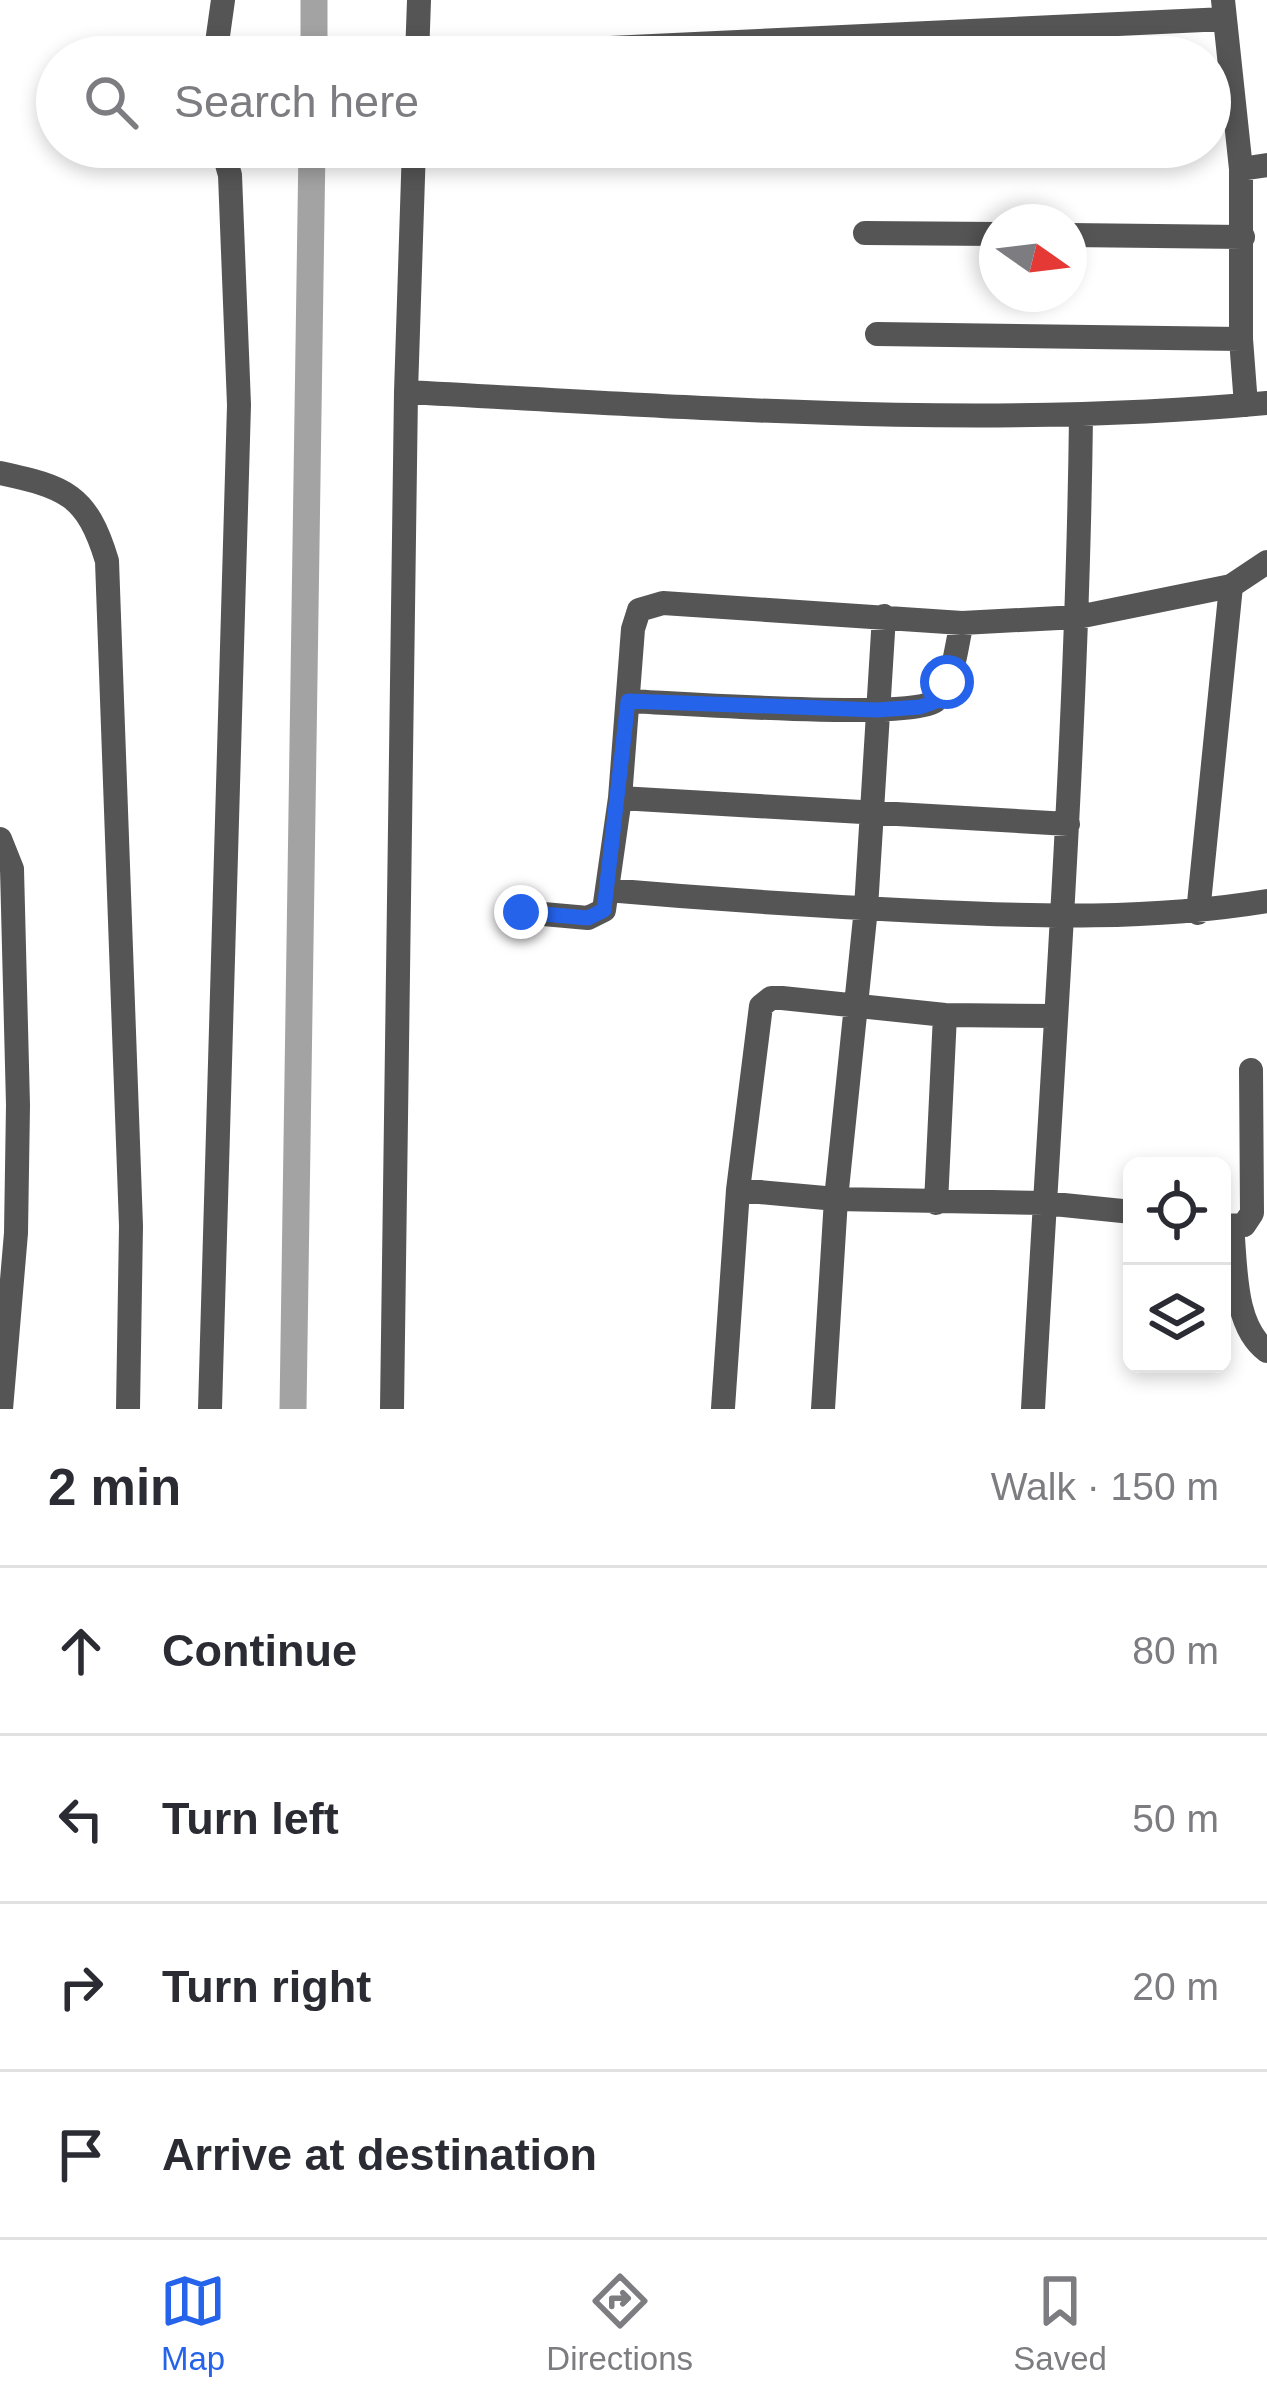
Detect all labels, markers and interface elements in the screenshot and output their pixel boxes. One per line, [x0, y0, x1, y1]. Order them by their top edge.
search box [36, 36, 1231, 168]
icon: search [78, 69, 144, 135]
text: Search here [174, 76, 419, 127]
north arrow [979, 204, 1087, 312]
route start [920, 655, 974, 709]
route end [494, 885, 548, 939]
map controls [1123, 1157, 1231, 1373]
button: locate [1123, 1157, 1231, 1265]
button: layers [1123, 1265, 1231, 1373]
text: 2 min [48, 1459, 181, 1516]
text: Walk · 150 m [991, 1465, 1219, 1508]
icon: ahead [48, 1618, 114, 1684]
text: Continue [162, 1625, 357, 1676]
text: 80 m [1132, 1629, 1219, 1672]
icon: left [48, 1786, 114, 1852]
text: Turn left [162, 1793, 339, 1844]
text: 50 m [1132, 1797, 1219, 1840]
icon: right [48, 1954, 114, 2020]
text: Turn right [162, 1961, 371, 2012]
text: 20 m [1132, 1965, 1219, 2008]
icon: arrive [48, 2122, 114, 2188]
text: Arrive at destination [162, 2129, 597, 2180]
tab: Map [160, 2268, 226, 2378]
tab: Directions [546, 2268, 693, 2378]
tab: Saved [1013, 2268, 1107, 2378]

